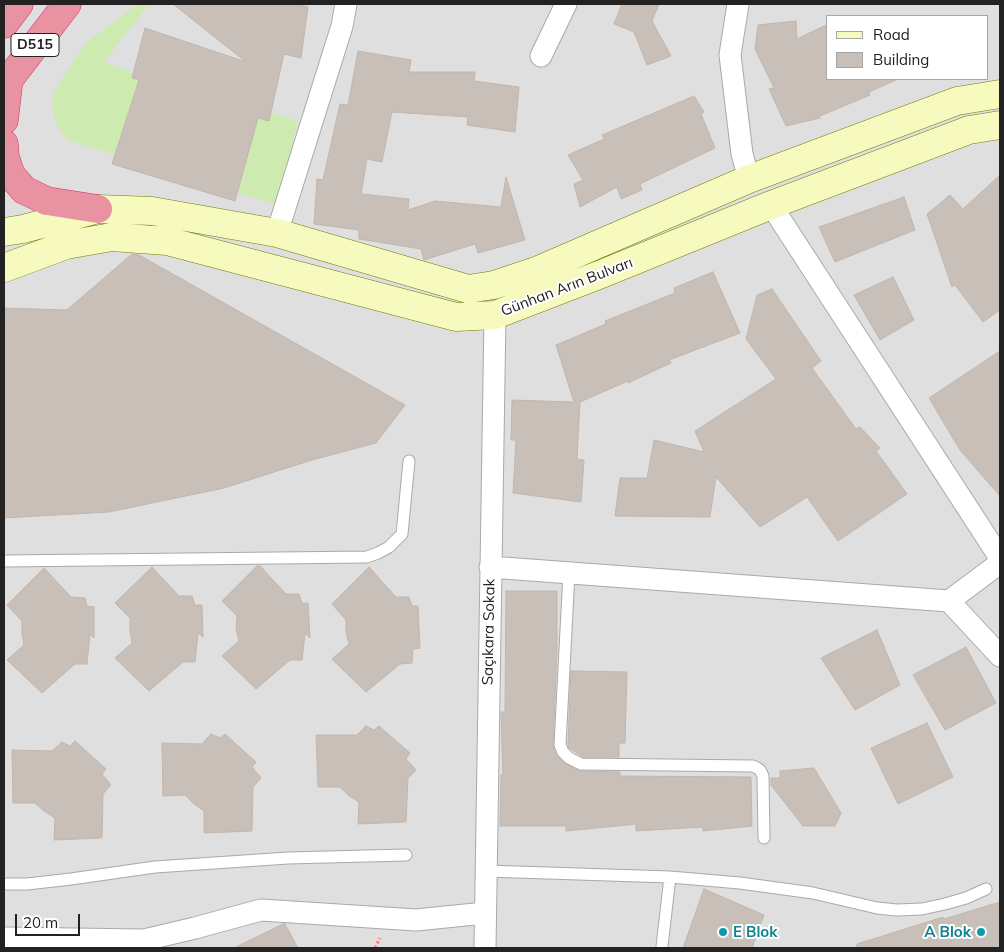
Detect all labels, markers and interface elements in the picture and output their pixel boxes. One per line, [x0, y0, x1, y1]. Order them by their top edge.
legend [826, 15, 989, 80]
text: Road [873, 25, 910, 44]
road number: D515 [11, 34, 59, 56]
text: Building [873, 50, 929, 69]
street label: Günhan Arın Bulvarı [498, 254, 636, 320]
street label: Saçıkara Sokak [479, 579, 499, 685]
scale bar [18, 904, 82, 936]
text: 20 m [23, 913, 58, 932]
place label: E Blok [733, 923, 777, 941]
place label: A Blok [924, 923, 971, 941]
marker: E Blok [717, 926, 729, 938]
marker: A Blok [975, 926, 987, 938]

